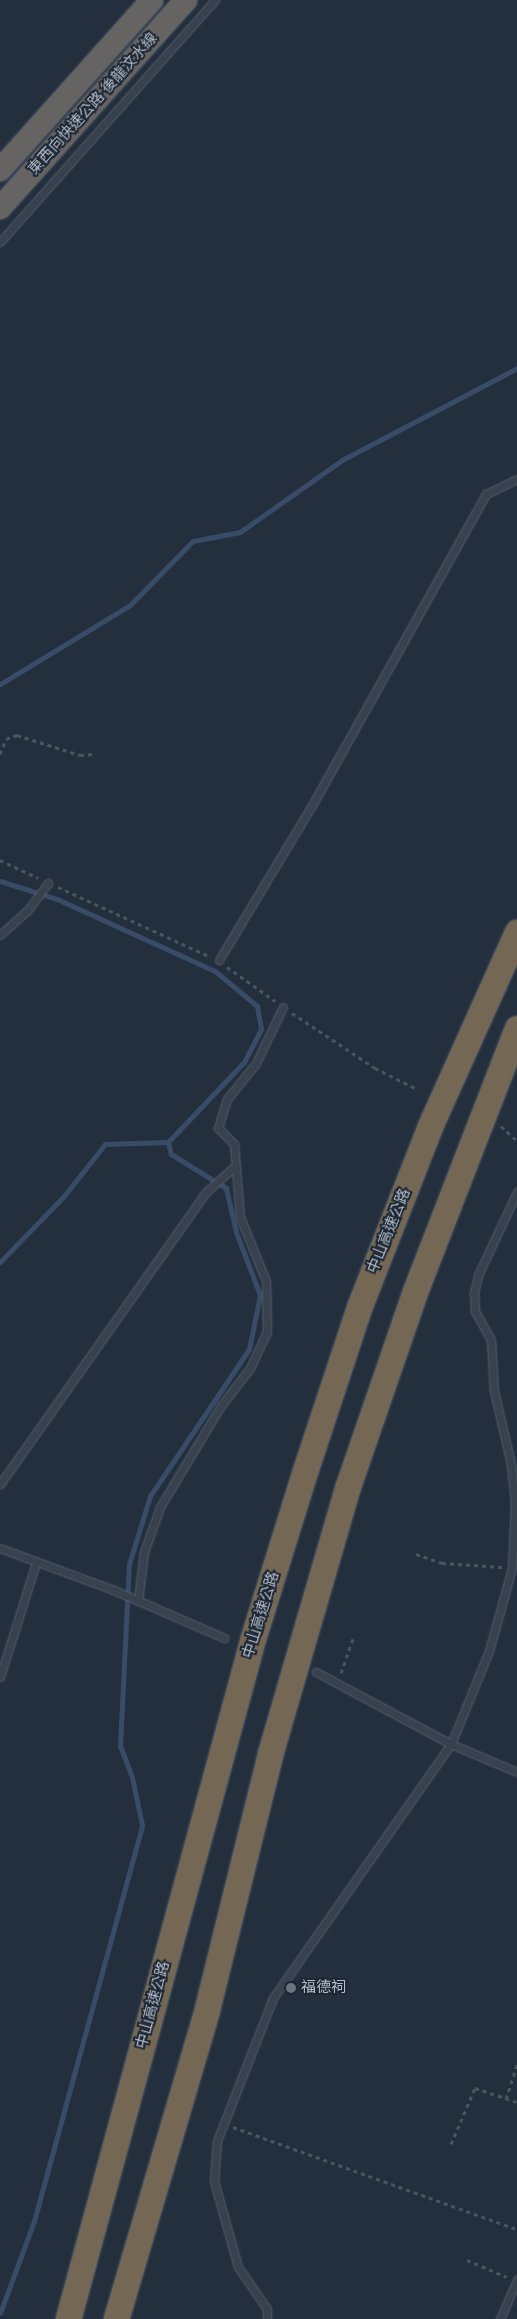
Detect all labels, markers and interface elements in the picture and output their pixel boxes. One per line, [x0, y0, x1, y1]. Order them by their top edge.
street label: 東西向快速公路 後龍汶水線 [25, 30, 161, 178]
street label: 中山高速公路 [364, 1186, 414, 1276]
street label: 中山高速公路 [239, 1569, 283, 1661]
street label: 中山高速公路 [133, 1959, 173, 2051]
place label: 福德祠 [301, 1979, 346, 1997]
marker: 福德祠 [285, 1982, 297, 1994]

